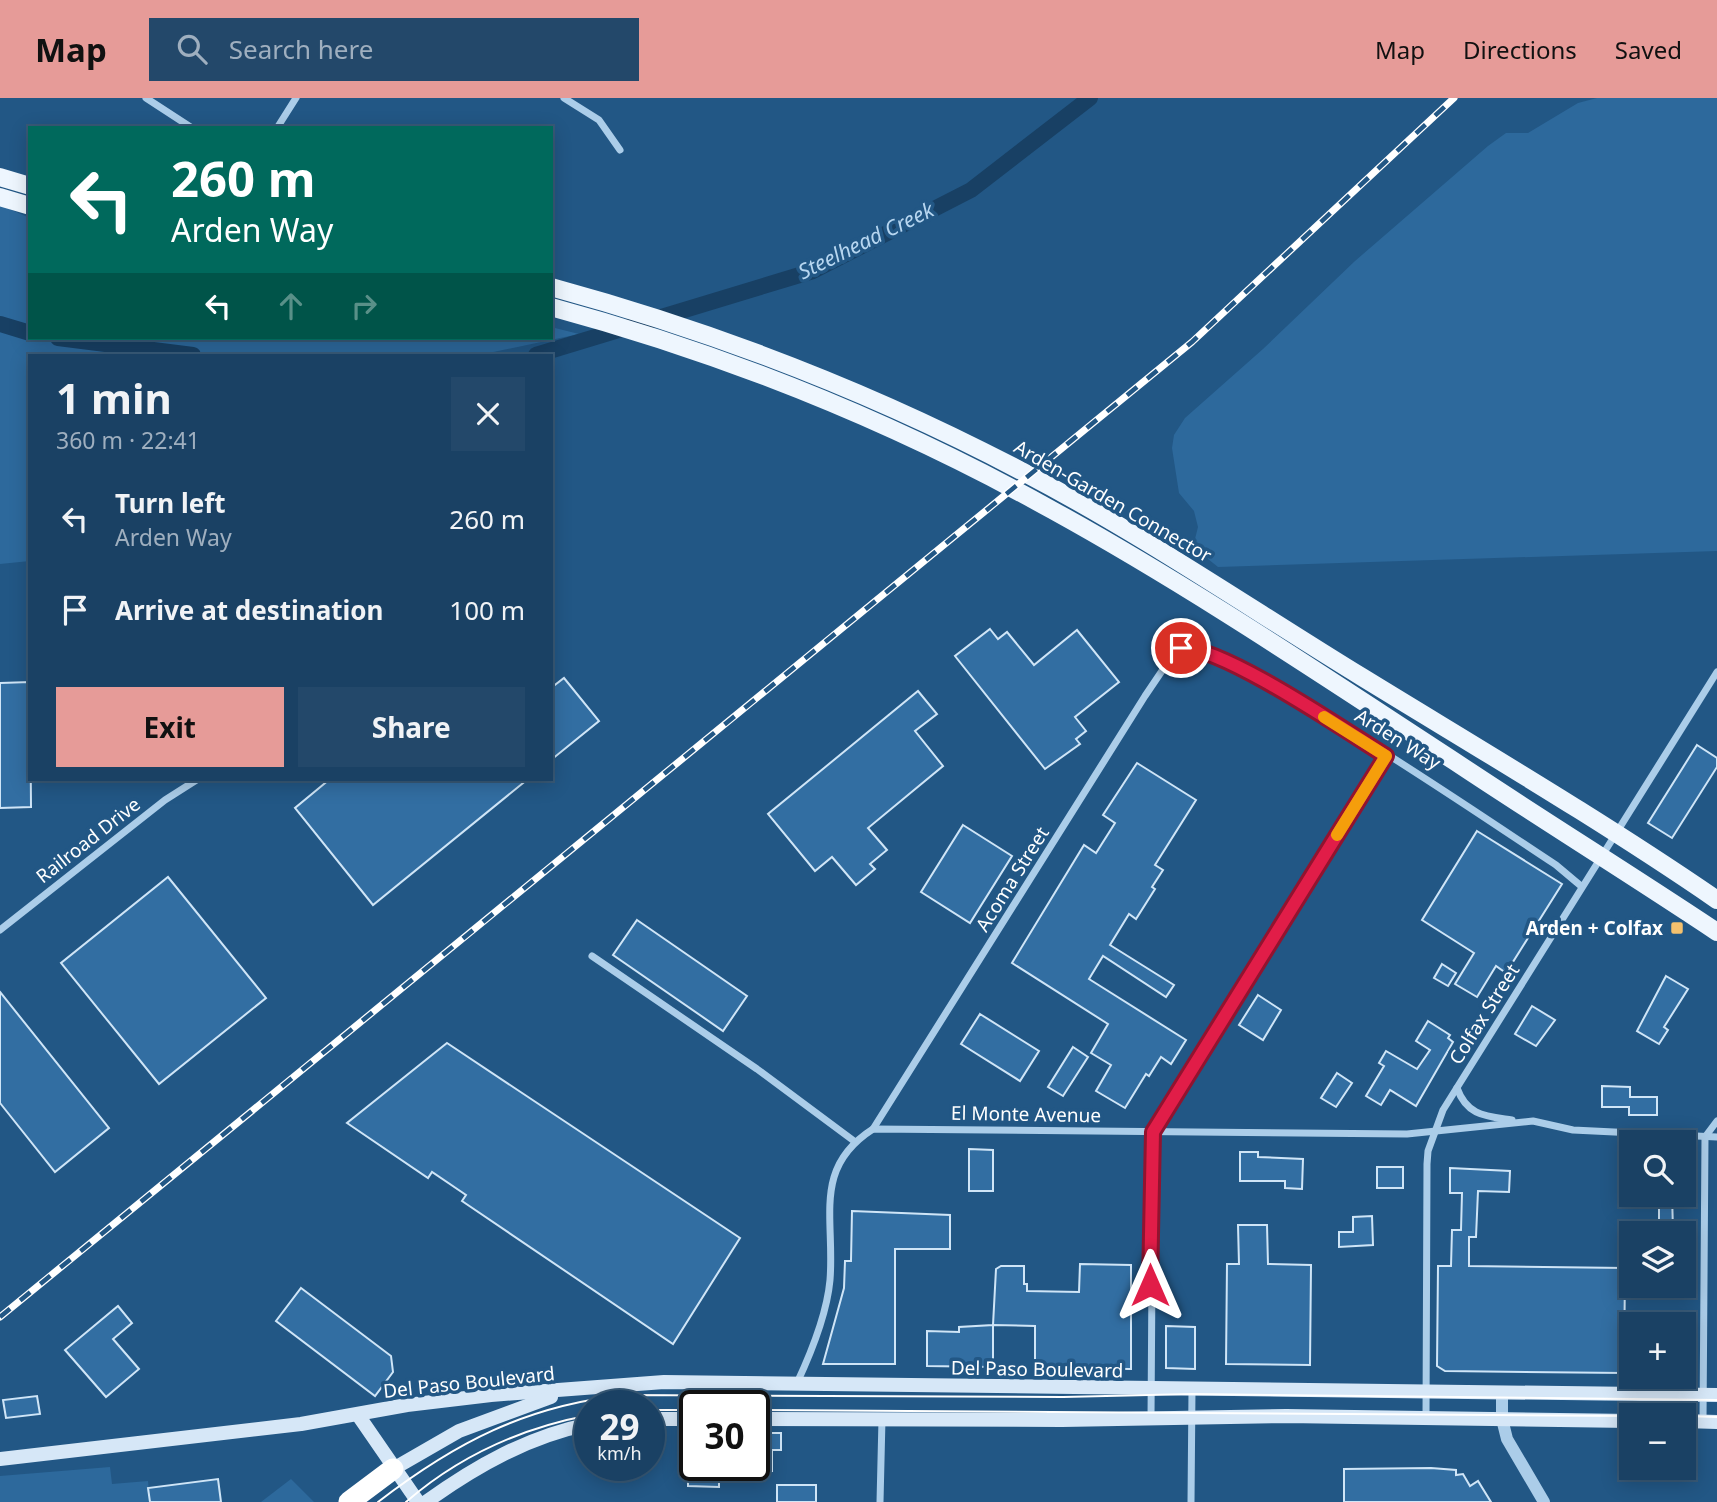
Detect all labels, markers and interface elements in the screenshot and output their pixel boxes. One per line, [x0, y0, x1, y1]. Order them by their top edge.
search box [149, 18, 639, 81]
text: Map [35, 27, 107, 72]
icon: search [173, 30, 211, 68]
text: Search here [229, 31, 373, 67]
text: Map [1375, 33, 1425, 66]
text: Directions [1463, 33, 1577, 66]
text: Saved [1615, 33, 1682, 66]
text: 260 m [171, 145, 316, 211]
icon: left [56, 154, 147, 245]
water label: Steelhead Creek [793, 194, 940, 285]
text: Arden Way [171, 208, 333, 251]
icon: left [199, 287, 237, 325]
icon: ahead [272, 287, 310, 325]
icon: right [345, 287, 383, 325]
text: 1 min [56, 369, 172, 426]
button: close [451, 377, 525, 451]
text: 360 m · 22:41 [56, 424, 200, 456]
street label: Arden-Garden Connector [1010, 434, 1217, 568]
text: Turn left [115, 485, 226, 521]
icon: left [56, 500, 94, 538]
text: 260 m [449, 501, 525, 537]
text: Arden Way [115, 521, 232, 553]
icon: arrive [56, 591, 94, 629]
text: Arrive at destination [115, 592, 384, 628]
text: 100 m [449, 592, 525, 628]
pin [1151, 618, 1211, 678]
icon: arrive [1162, 629, 1200, 667]
button: Exit [56, 687, 284, 767]
button: Share [298, 687, 525, 767]
street label: Arden Way [1350, 702, 1446, 776]
street label: Railroad Drive [31, 791, 145, 889]
street label: Acoma Street [969, 821, 1055, 936]
place label: Arden + Colfax [1526, 915, 1663, 941]
marker: Arden + Colfax [1669, 920, 1685, 936]
street label: Colfax Street [1443, 959, 1525, 1069]
street label: El Monte Avenue [951, 1100, 1101, 1128]
map controls [1619, 1130, 1696, 1480]
button: search [1619, 1130, 1696, 1207]
button: layers [1619, 1221, 1696, 1298]
position arrow [1113, 1248, 1187, 1322]
button: + [1619, 1312, 1696, 1389]
street label: Del Paso Boulevard [951, 1354, 1123, 1384]
street label: Del Paso Boulevard [382, 1360, 556, 1404]
speed limit sign: 30 [679, 1390, 770, 1481]
text: 29 [599, 1403, 640, 1450]
button: − [1619, 1403, 1696, 1480]
text: km/h [597, 1441, 642, 1465]

